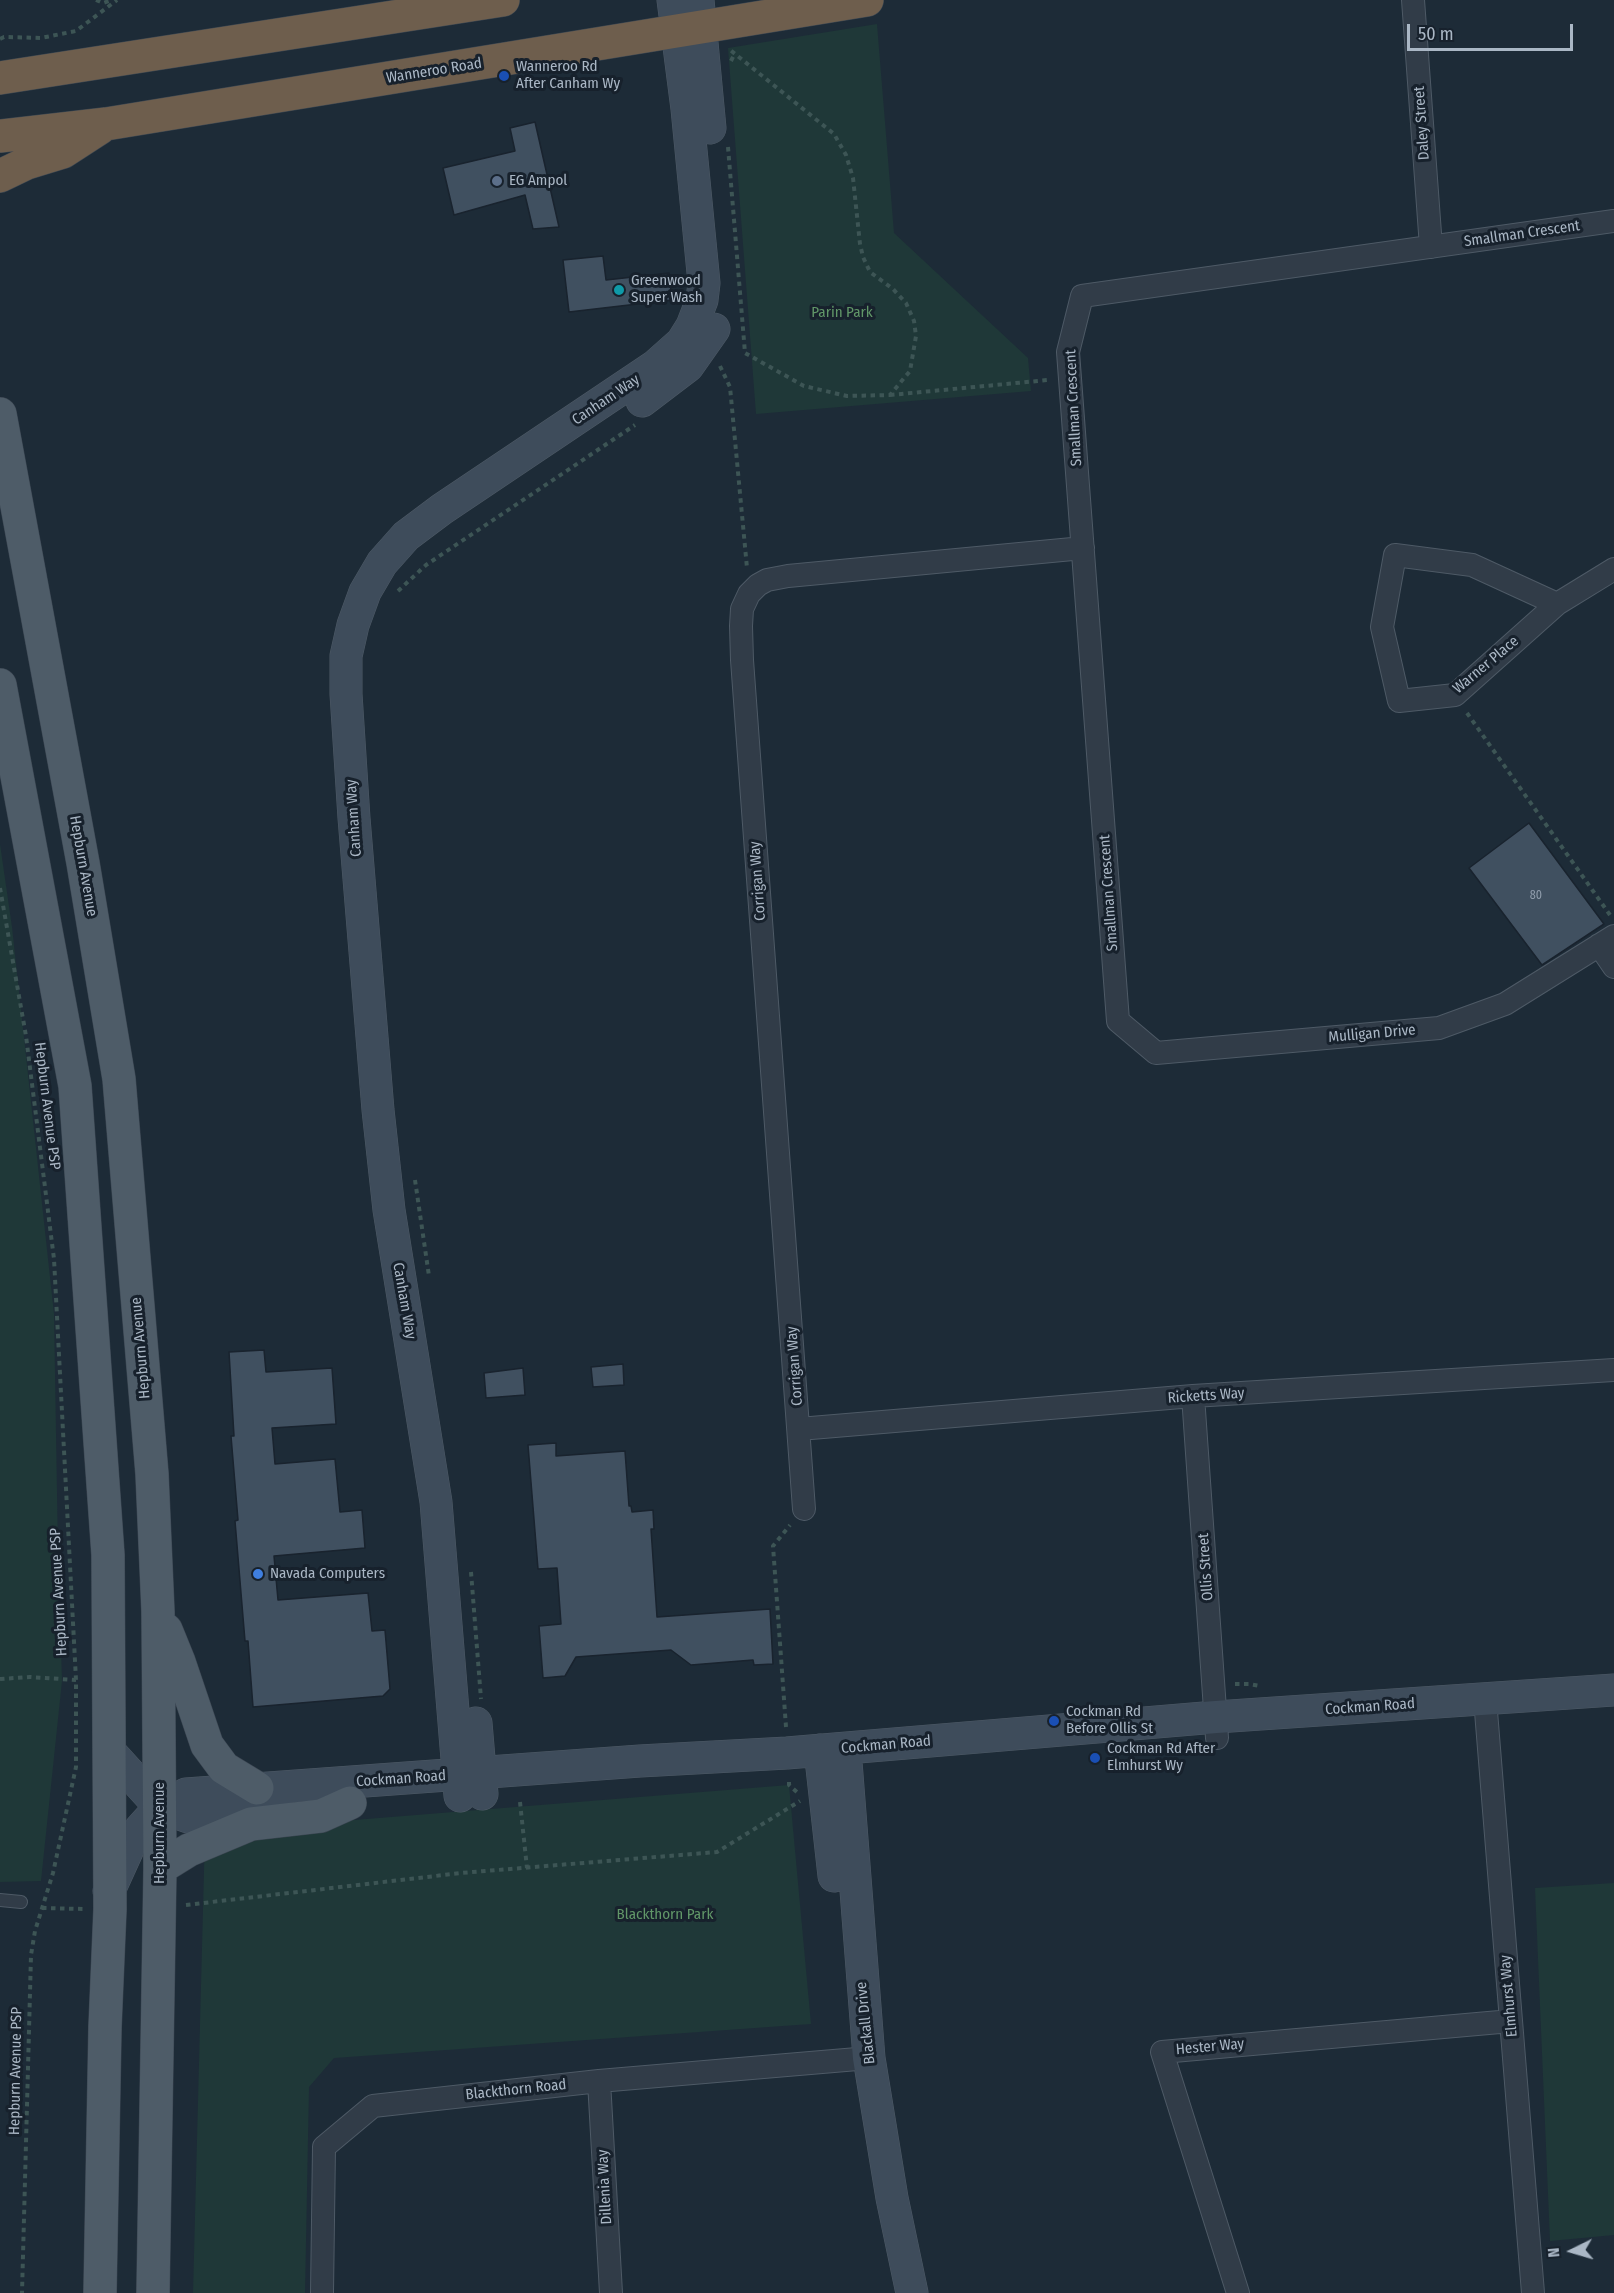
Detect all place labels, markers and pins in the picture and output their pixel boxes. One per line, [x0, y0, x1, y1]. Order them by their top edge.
place label: Wanneroo Rd After Canham Wy [516, 58, 620, 93]
marker: Wanneroo Rd After Canham Wy [497, 69, 511, 83]
place label: EG Ampol [509, 172, 567, 190]
marker: EG Ampol [490, 174, 504, 188]
place label: Greenwood Super Wash [631, 272, 703, 307]
marker: Greenwood Super Wash [612, 283, 626, 297]
place label: Navada Computers [270, 1565, 385, 1583]
marker: Navada Computers [251, 1567, 265, 1581]
place label: Cockman Rd Before Ollis St [1066, 1703, 1153, 1738]
marker: Cockman Rd Before Ollis St [1047, 1714, 1061, 1728]
place label: Cockman Rd After Elmhurst Wy [1107, 1740, 1215, 1775]
marker: Cockman Rd After Elmhurst Wy [1088, 1751, 1102, 1765]

